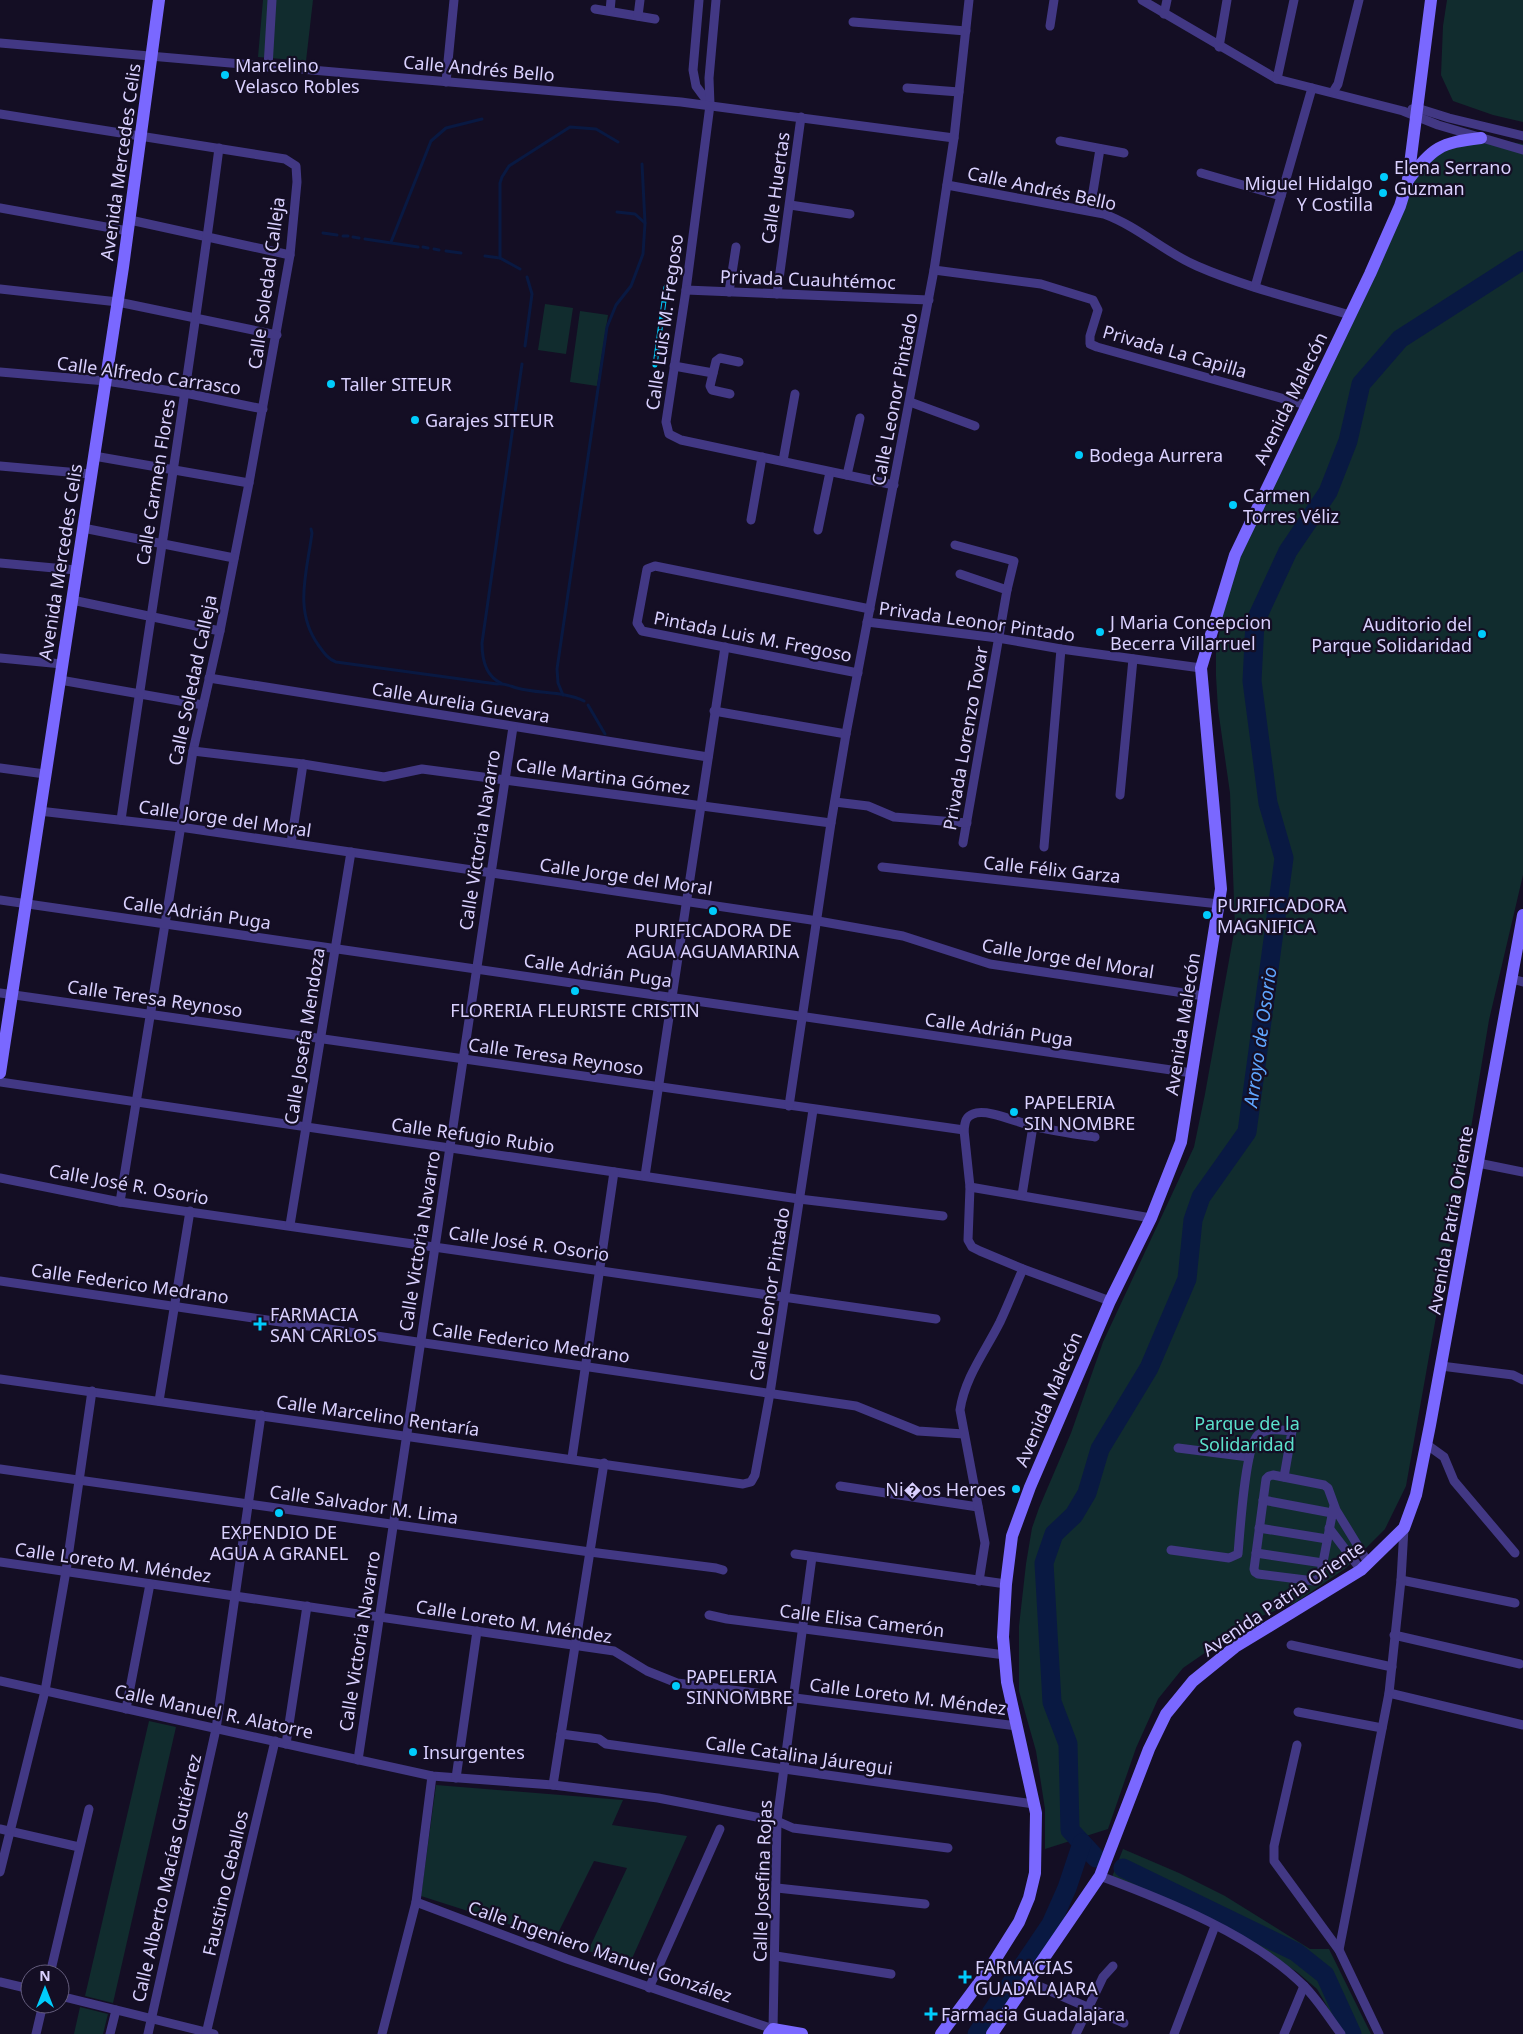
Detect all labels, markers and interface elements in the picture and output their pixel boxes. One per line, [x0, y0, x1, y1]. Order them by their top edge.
street label: Calle Andrés Bello [402, 49, 556, 87]
place label: Marcelino Velasco Robles [235, 53, 360, 98]
street label: Avenida Mercedes Celis [94, 62, 146, 262]
marker: Marcelino Velasco Robles [219, 69, 231, 81]
street label: Calle Huertas [755, 130, 795, 246]
place label: Elena Serrano Guzman [1394, 155, 1511, 200]
street label: Calle Andrés Bello [965, 160, 1119, 216]
place label: Miguel Hidalgo Y Costilla [1245, 171, 1373, 216]
marker: Elena Serrano Guzman [1378, 171, 1390, 183]
marker: Miguel Hidalgo Y Costilla [1377, 187, 1389, 199]
street label: Calle Soledad Calleja [242, 195, 290, 371]
street label: Calle Luis M. Fregoso [640, 232, 688, 412]
street label: Privada Cuauhtémoc [720, 264, 897, 294]
street label: Calle Leonor Pintado [865, 311, 923, 487]
street label: Privada La Capilla [1100, 319, 1250, 383]
street label: Avenida Malecón [1248, 328, 1332, 468]
street label: Calle Alfredo Carrasco [55, 350, 243, 400]
place label: Taller SITEUR [341, 372, 452, 396]
marker: Taller SITEUR [325, 378, 337, 390]
street label: Calle Carmen Flores [130, 397, 180, 567]
place label: Garajes SITEUR [425, 408, 554, 432]
marker: Garajes SITEUR [409, 414, 421, 426]
place label: Bodega Aurrera [1089, 443, 1223, 467]
marker: Bodega Aurrera [1073, 449, 1085, 461]
street label: Avenida Mercedes Celis [33, 462, 87, 662]
place label: Carmen Torres Véliz [1243, 483, 1339, 528]
marker: Carmen Torres Véliz [1227, 499, 1239, 511]
street label: Calle Soledad Calleja [162, 593, 222, 767]
street label: Privada Leonor Pintado [877, 595, 1077, 647]
street label: Pintada Luis M. Fregoso [652, 605, 854, 667]
place label: J Maria Concepcion Becerra Villarruel [1108, 610, 1271, 655]
place label: Auditorio del Parque Solidaridad [1311, 612, 1472, 657]
marker: J Maria Concepcion Becerra Villarruel [1094, 626, 1106, 638]
marker: Auditorio del Parque Solidaridad [1476, 628, 1488, 640]
street label: Privada Lorenzo Tovar [937, 643, 993, 832]
street label: Calle Aurelia Guevara [370, 676, 552, 728]
street label: Calle Victoria Navarro [453, 748, 505, 932]
street label: Calle Martina Gómez [514, 752, 692, 800]
street label: Calle Jorge del Moral [137, 794, 313, 842]
street label: Calle Félix Garza [982, 850, 1122, 888]
street label: Calle Jorge del Moral [538, 852, 714, 900]
street label: Calle Adrián Puga [121, 890, 273, 934]
place label: PURIFICADORA MAGNIFICA [1217, 893, 1347, 938]
marker: PURIFICADORA DE AGUA AGUAMARINA [707, 905, 719, 917]
marker: PURIFICADORA MAGNIFICA [1201, 909, 1213, 921]
place label: PURIFICADORA DE AGUA AGUAMARINA [627, 918, 800, 963]
street label: Calle Jorge del Moral [980, 933, 1156, 983]
street label: Calle Josefa Mendoza [278, 946, 330, 1126]
street label: Calle Adrián Puga [522, 948, 674, 992]
street label: Avenida Malecón [1159, 951, 1205, 1097]
water label: Arroyo de Osorio [1237, 965, 1283, 1111]
street label: Calle Teresa Reynoso [66, 974, 244, 1022]
marker: FLORERIA FLEURISTE CRISTIN [569, 985, 581, 997]
place label: FLORERIA FLEURISTE CRISTIN [450, 998, 700, 1022]
street label: Calle Adrián Puga [923, 1007, 1075, 1051]
street label: Calle Teresa Reynoso [467, 1032, 645, 1080]
place label: PAPELERIA SIN NOMBRE [1024, 1090, 1135, 1135]
marker: PAPELERIA SIN NOMBRE [1008, 1106, 1020, 1118]
street label: Calle Refugio Rubio [390, 1112, 556, 1158]
street label: Avenida Patria Oriente [1422, 1124, 1478, 1316]
street label: Calle Victoria Navarro [393, 1149, 445, 1333]
street label: Calle José R. Osorio [47, 1158, 211, 1210]
street label: Calle Leonor Pintado [743, 1205, 795, 1383]
street label: Calle José R. Osorio [447, 1220, 611, 1266]
street label: Calle Federico Medrano [30, 1257, 230, 1309]
place label: FARMACIA SAN CARLOS [270, 1302, 377, 1347]
street label: Calle Federico Medrano [431, 1316, 631, 1368]
marker: FARMACIA SAN CARLOS [254, 1318, 266, 1330]
street label: Avenida Malecón [1009, 1328, 1087, 1470]
street label: Calle Marcelino Rentaría [275, 1389, 481, 1441]
park label: Parque de la Solidaridad [1194, 1411, 1300, 1456]
place label: Ni�os Heroes [885, 1477, 1006, 1501]
street label: Calle Salvador M. Lima [268, 1479, 460, 1529]
marker: Ni�os Heroes [1010, 1483, 1022, 1495]
marker: EXPENDIO DE AGUA A GRANEL [273, 1507, 285, 1519]
place label: EXPENDIO DE AGUA A GRANEL [210, 1520, 348, 1565]
street label: Avenida Patria Oriente [1197, 1535, 1369, 1661]
street label: Calle Loreto M. Méndez [13, 1536, 213, 1588]
street label: Calle Victoria Navarro [333, 1549, 385, 1733]
street label: Calle Loreto M. Méndez [414, 1594, 614, 1648]
street label: Calle Elisa Camerón [778, 1598, 946, 1642]
place label: PAPELERIA SINNOMBRE [686, 1664, 793, 1709]
street label: Calle Loreto M. Méndez [808, 1672, 1008, 1720]
street label: Calle Manuel R. Alatorre [112, 1678, 316, 1744]
marker: PAPELERIA SINNOMBRE [670, 1680, 682, 1692]
street label: Calle Catalina Jáuregui [704, 1730, 894, 1780]
place label: Insurgentes [423, 1740, 525, 1764]
marker: Insurgentes [407, 1746, 419, 1758]
street label: Calle Alberto Macías Gutiérrez [126, 1752, 206, 2004]
street label: Calle Josefina Rojas [747, 1799, 777, 1963]
street label: Faustino Ceballos [197, 1808, 253, 1958]
street label: Calle Ingeniero Manuel González [465, 1894, 735, 2008]
place label: FARMACIAS GUADALAJARA [975, 1955, 1098, 2000]
north arrow [20, 1964, 70, 2014]
text: N [39, 1966, 51, 1985]
marker: FARMACIAS GUADALAJARA [959, 1971, 971, 1983]
place label: Farmacia Guadalajara [941, 2002, 1125, 2026]
marker: Farmacia Guadalajara [925, 2008, 937, 2020]

